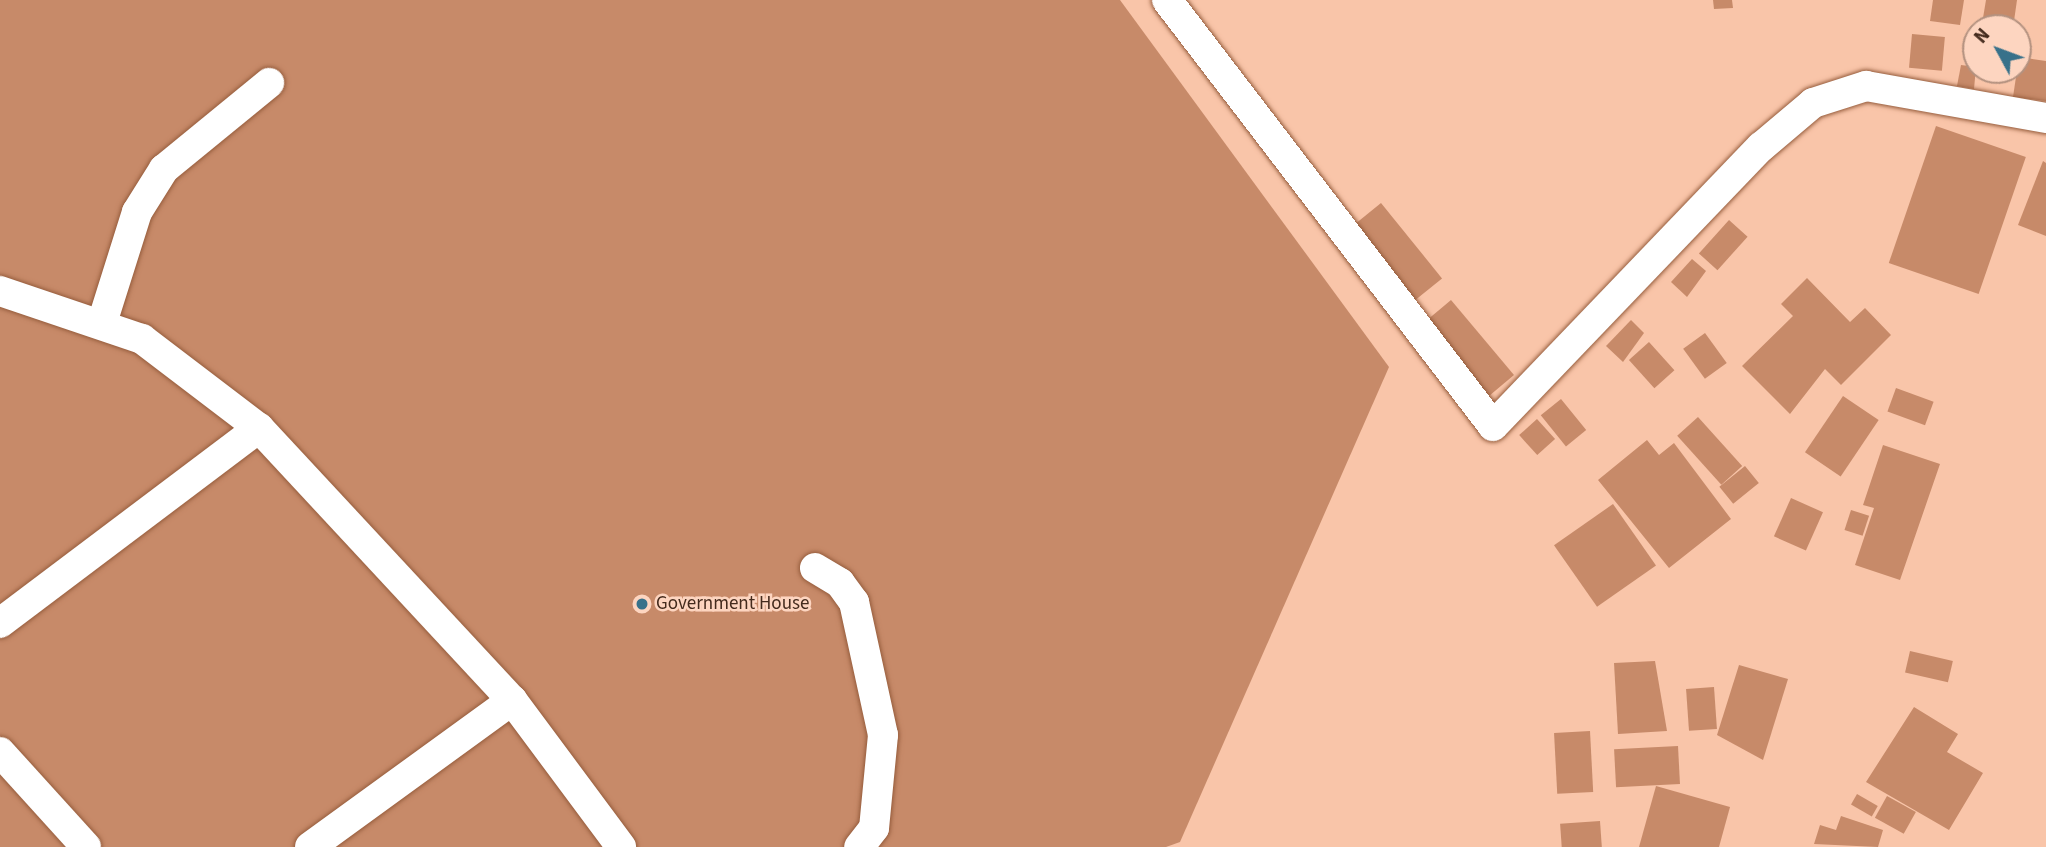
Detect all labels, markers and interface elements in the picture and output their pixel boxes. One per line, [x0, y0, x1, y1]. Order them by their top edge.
north arrow [1962, 14, 2032, 84]
text: N [1968, 23, 1997, 50]
place label: Government House [656, 593, 809, 615]
marker: Government House [634, 596, 650, 612]

